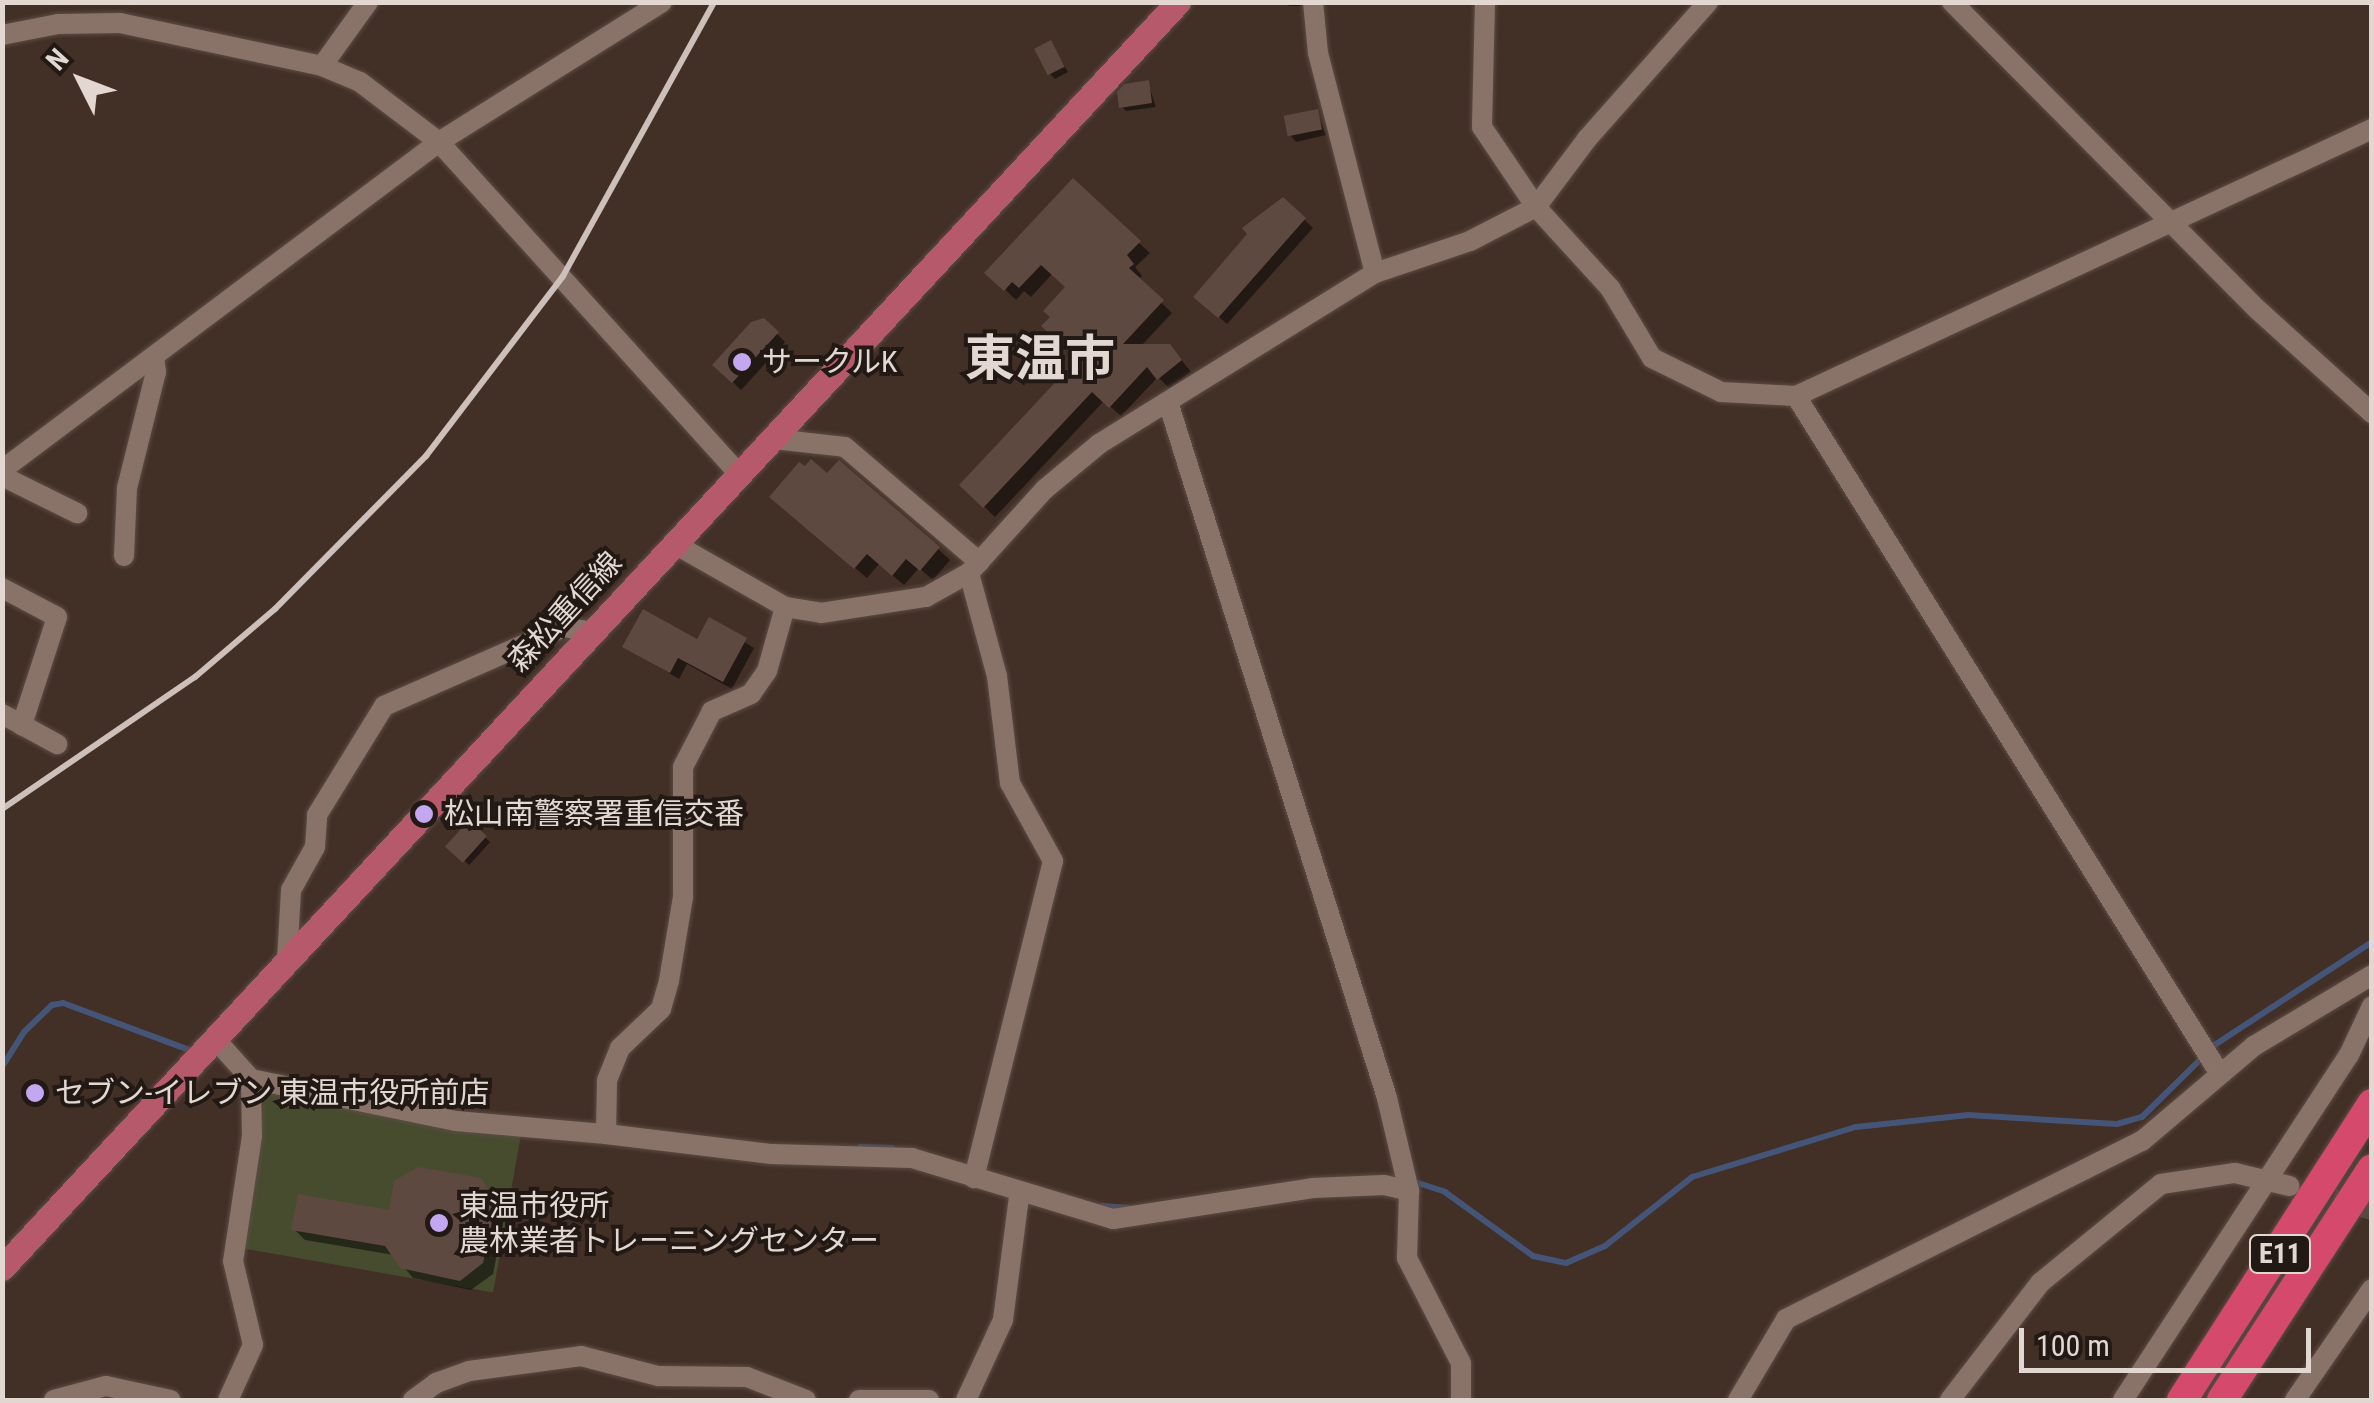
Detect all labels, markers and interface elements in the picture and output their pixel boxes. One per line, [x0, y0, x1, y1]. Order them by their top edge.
north arrow [30, 30, 130, 130]
text: N [39, 42, 75, 77]
district label: 東温市 [965, 330, 1115, 390]
place label: サークルK [762, 344, 898, 380]
marker: サークルK [731, 351, 753, 373]
street label: 森松重信線 [501, 545, 629, 679]
place label: 松山南警察署重信交番 [444, 796, 744, 832]
marker: 松山南警察署重信交番 [413, 803, 435, 825]
place label: セブン-イレブン 東温市役所前店 [55, 1075, 489, 1111]
marker: セブン-イレブン 東温市役所前店 [24, 1082, 46, 1104]
place label: 東温市役所 農林業者トレーニングセンター [459, 1188, 879, 1258]
marker: 東温市役所 農林業者トレーニングセンター [428, 1212, 450, 1234]
road number: E11 [2248, 1231, 2312, 1277]
scale bar [2024, 1308, 2316, 1370]
text: 100 m [2036, 1328, 2110, 1363]

